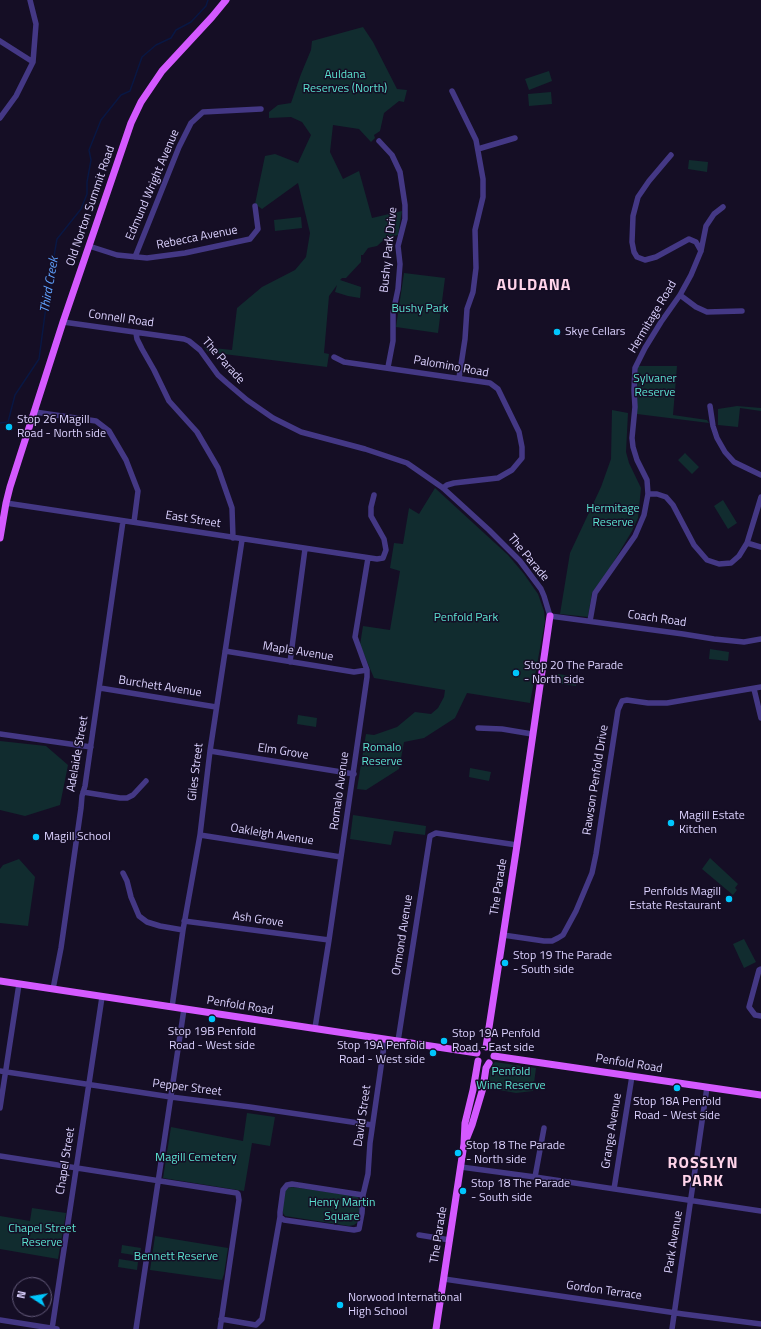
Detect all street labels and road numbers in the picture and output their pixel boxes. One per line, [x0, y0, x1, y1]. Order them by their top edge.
street label: Edmund Wright Avenue [123, 127, 183, 243]
street label: Old Norton Summit Road [64, 144, 118, 268]
street label: Bushy Park Drive [377, 206, 401, 294]
street label: Rebecca Avenue [155, 223, 239, 253]
street label: Hermitage Road [626, 278, 680, 356]
street label: Connell Road [87, 307, 155, 331]
street label: The Parade [199, 335, 247, 387]
street label: Palomino Road [412, 353, 490, 381]
street label: East Street [164, 509, 222, 531]
street label: The Parade [504, 532, 552, 584]
street label: Coach Road [627, 608, 687, 630]
street label: Maple Avenue [262, 639, 334, 665]
street label: Burchett Avenue [117, 673, 203, 701]
street label: Adelaide Street [64, 715, 92, 793]
street label: Rawson Penfold Drive [580, 724, 612, 836]
street label: Elm Grove [256, 741, 310, 763]
street label: Giles Street [185, 742, 207, 802]
street label: Romalo Avenue [327, 751, 353, 831]
street label: Oakleigh Avenue [229, 821, 315, 849]
street label: The Parade [487, 858, 511, 916]
street label: Ormond Avenue [390, 894, 416, 976]
street label: Ash Grove [232, 909, 284, 931]
street label: Penfold Road [206, 994, 274, 1018]
street label: Penfold Road [595, 1052, 663, 1076]
street label: Pepper Street [152, 1077, 222, 1099]
street label: David Street [352, 1084, 374, 1148]
street label: Grange Avenue [599, 1092, 625, 1170]
street label: Chapel Street [54, 1126, 78, 1196]
street label: The Parade [427, 1206, 451, 1264]
street label: Park Avenue [662, 1210, 686, 1274]
street label: Gordon Terrace [565, 1279, 643, 1303]

